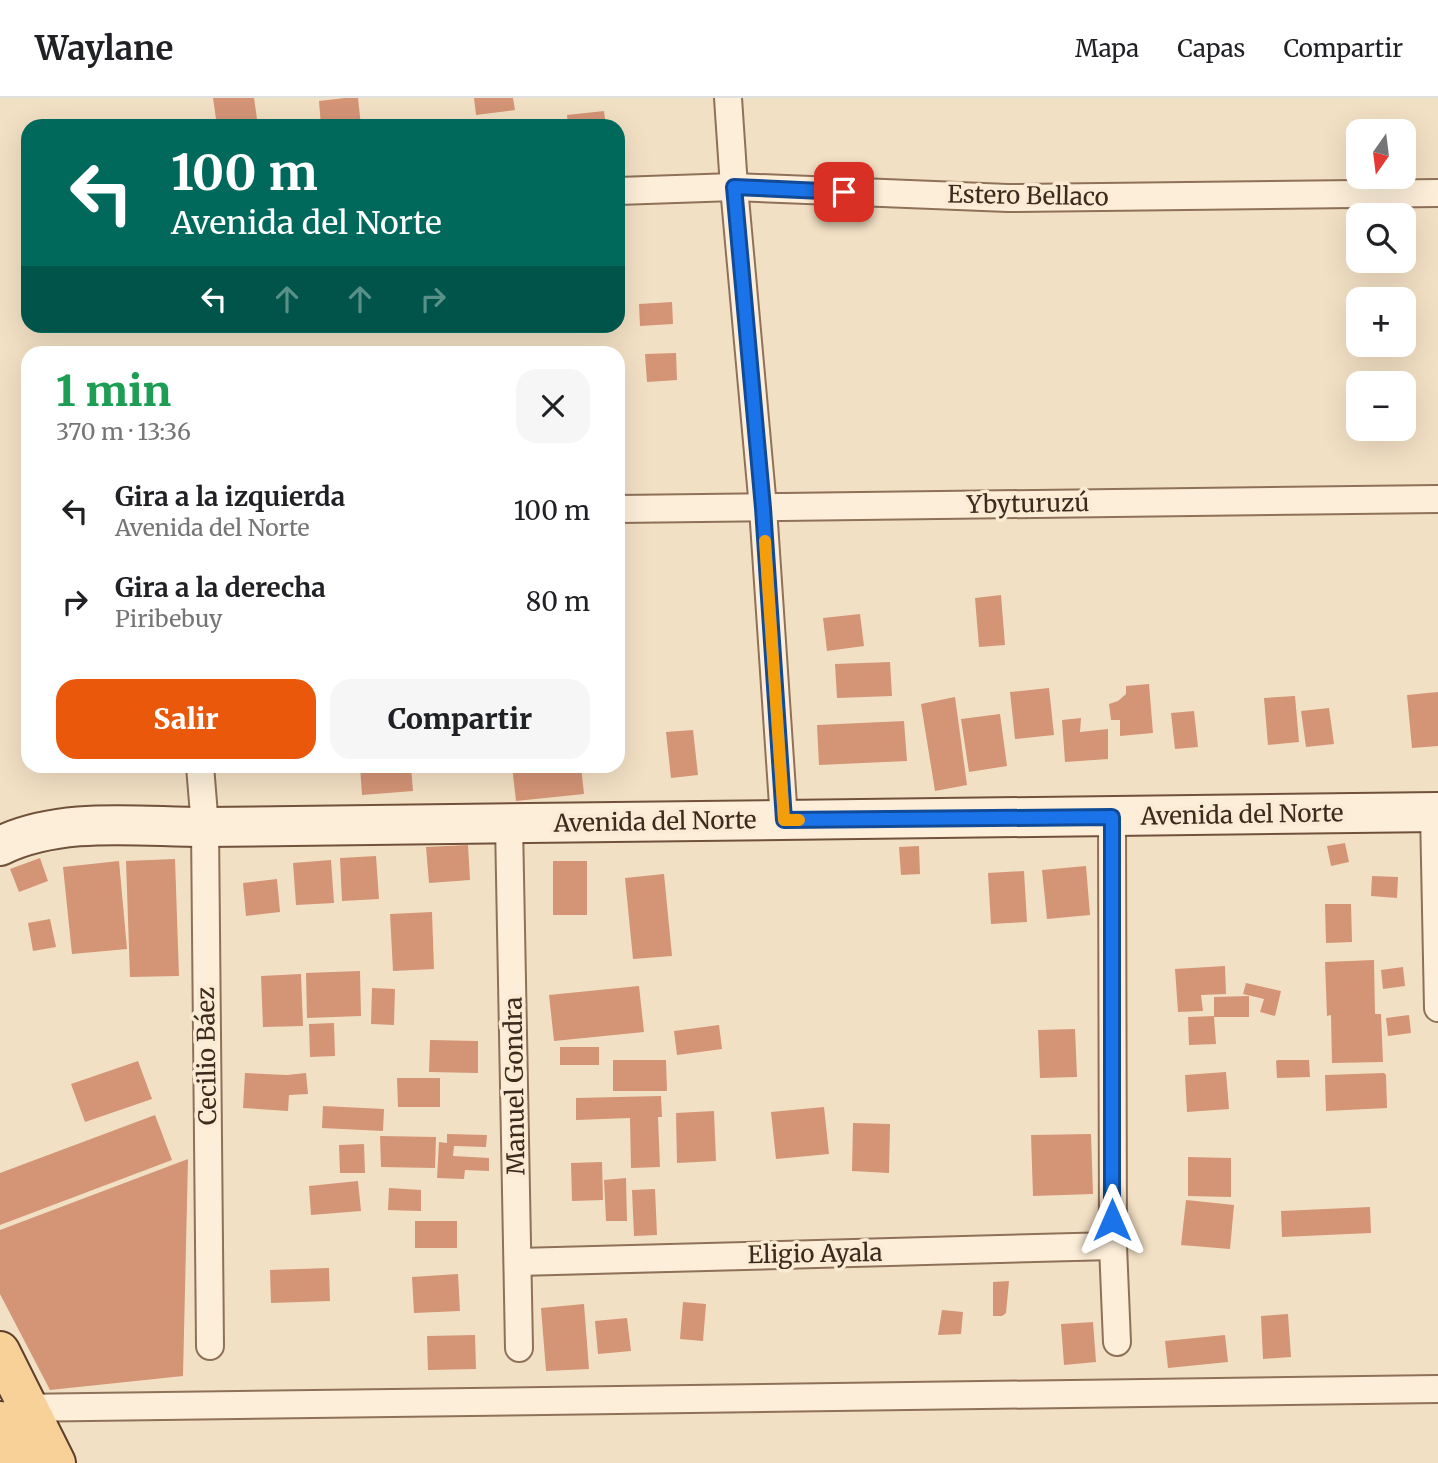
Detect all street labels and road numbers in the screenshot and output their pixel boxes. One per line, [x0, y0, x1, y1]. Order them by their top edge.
street label: Estero Bellaco [947, 179, 1109, 212]
street label: Ybyturuzú [965, 487, 1090, 520]
street label: Avenida del Norte [1139, 797, 1344, 832]
street label: Avenida del Norte [552, 804, 757, 839]
street label: Cecilio Báez [190, 987, 223, 1125]
street label: Manuel Gondra [497, 996, 532, 1175]
street label: Eligio Ayala [747, 1237, 883, 1270]

